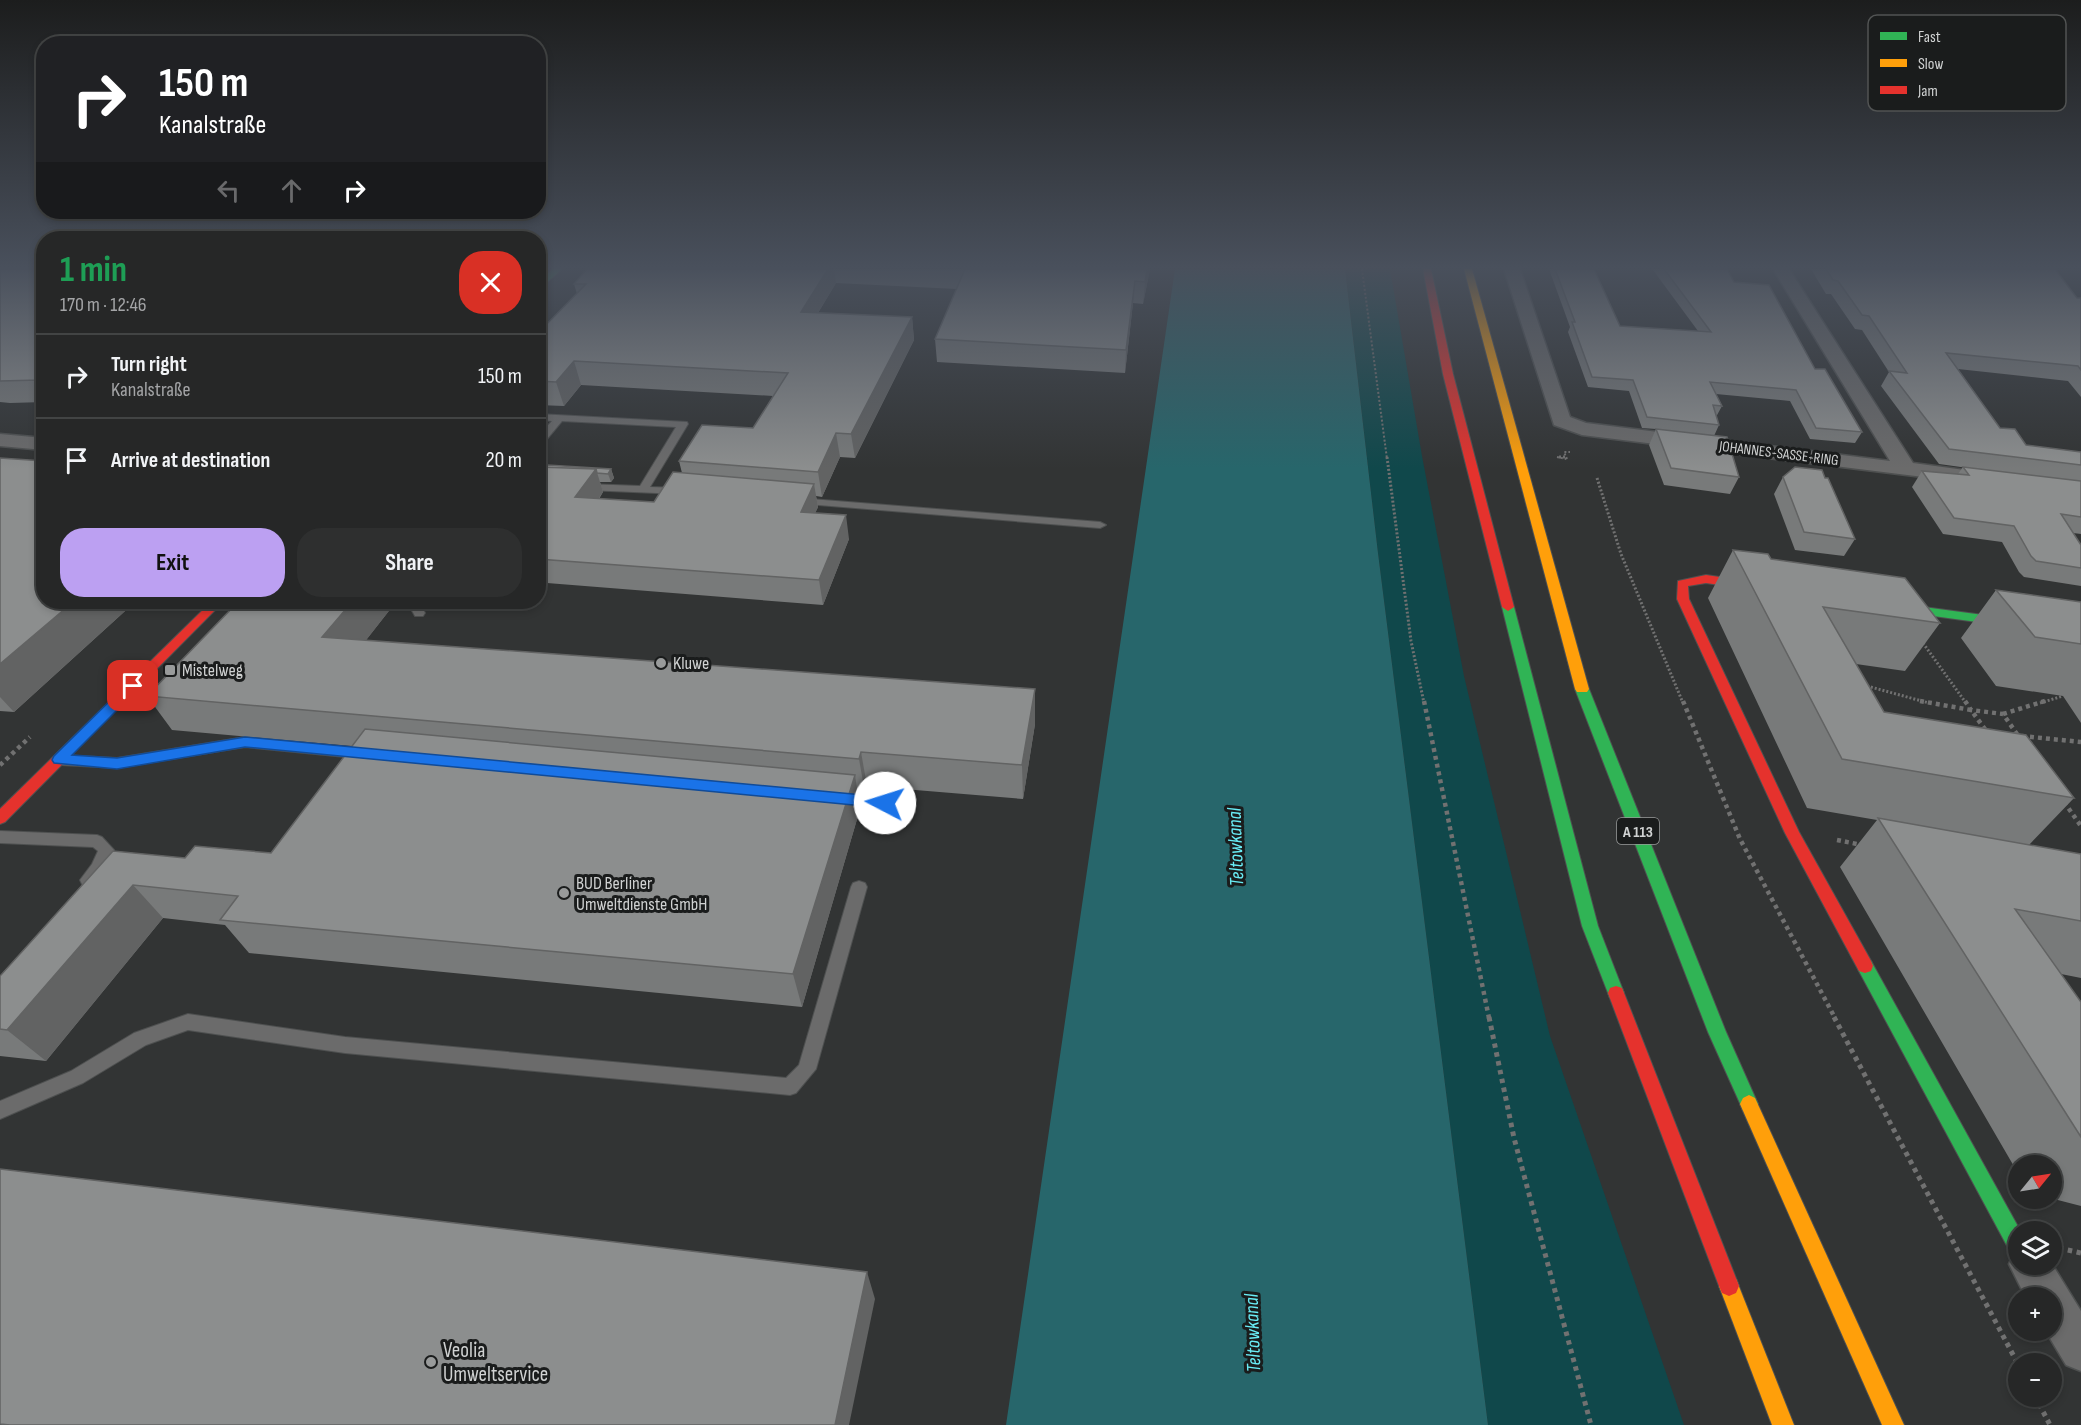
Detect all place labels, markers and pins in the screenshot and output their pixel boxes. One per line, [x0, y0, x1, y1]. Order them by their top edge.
place label: Kluwe [673, 653, 709, 674]
marker: Kluwe [654, 656, 668, 670]
pin [107, 660, 158, 711]
place label: Mistelweg [182, 660, 243, 681]
marker: Mistelweg [163, 663, 177, 677]
place label: BUD Berliner Umweltdienste GmbH [576, 873, 707, 915]
marker: BUD Berliner Umweltdienste GmbH [557, 886, 571, 900]
place label: Veolia Umweltservice [443, 1338, 548, 1387]
marker: Veolia Umweltservice [424, 1355, 438, 1369]

